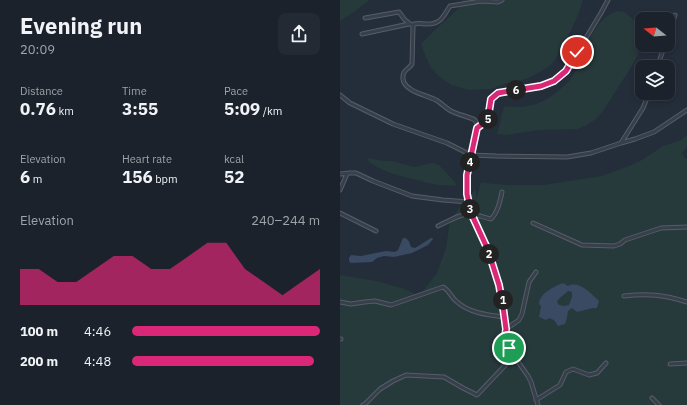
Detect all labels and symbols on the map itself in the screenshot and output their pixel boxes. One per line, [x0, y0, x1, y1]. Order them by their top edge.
north arrow [635, 12, 675, 52]
pin [560, 35, 594, 69]
pin: 6 [506, 80, 526, 100]
pin: 5 [478, 109, 498, 129]
pin: 4 [460, 152, 480, 172]
pin: 3 [460, 199, 480, 219]
pin: 2 [479, 244, 499, 264]
pin: 1 [493, 290, 513, 310]
pin [492, 331, 526, 365]

